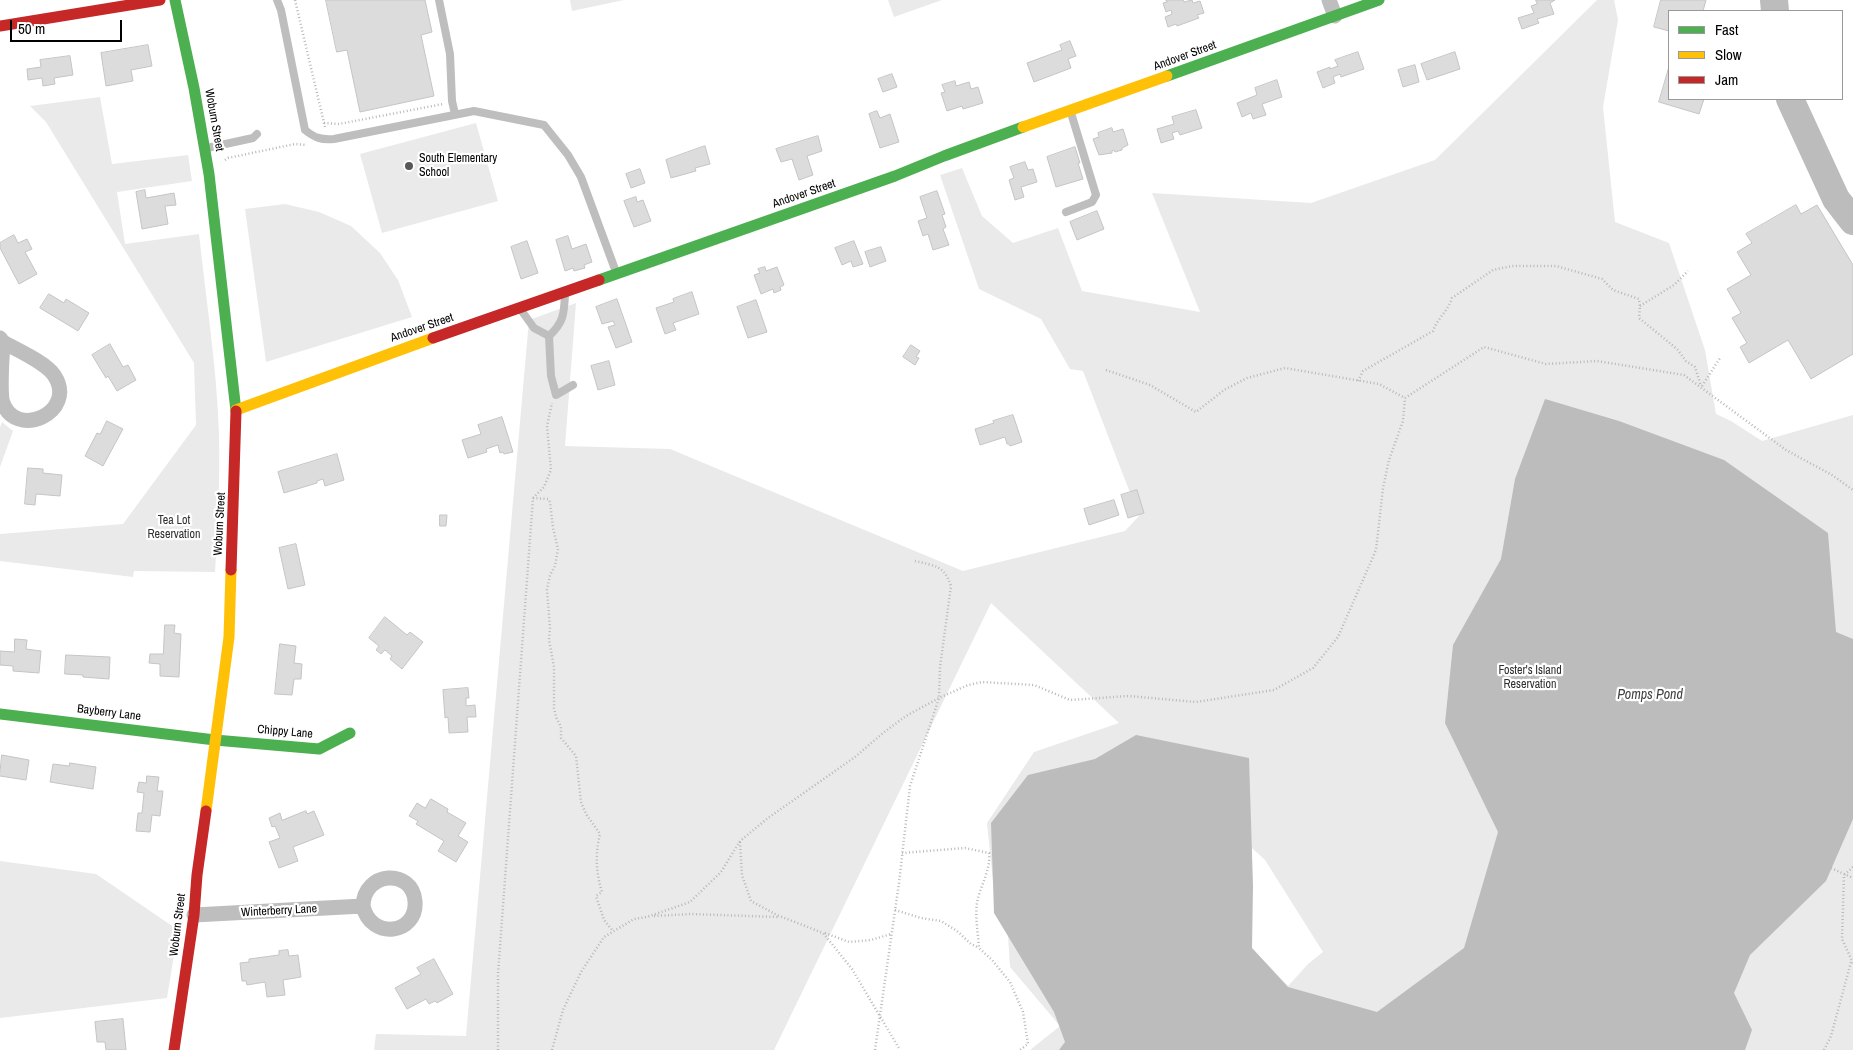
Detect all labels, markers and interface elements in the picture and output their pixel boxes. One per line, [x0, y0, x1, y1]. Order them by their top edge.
scale bar [12, 10, 125, 42]
legend [1668, 10, 1843, 100]
text: 50 m [18, 18, 45, 39]
text: Fast [1715, 19, 1738, 40]
street label: Andover Street [1152, 38, 1218, 74]
text: Slow [1715, 44, 1742, 65]
text: Jam [1715, 69, 1738, 90]
street label: Woburn Street [201, 88, 227, 152]
place label: South Elementary School [419, 152, 497, 180]
marker: South Elementary School [403, 160, 415, 172]
street label: Andover Street [771, 177, 837, 211]
street label: Andover Street [389, 311, 455, 345]
street label: Woburn Street [211, 492, 229, 556]
park label: Tea Lot Reservation [147, 514, 201, 542]
park label: Foster's Island Reservation [1498, 664, 1562, 692]
water label: Pomps Pond [1617, 687, 1683, 703]
street label: Bayberry Lane [76, 702, 142, 724]
street label: Chippy Lane [257, 722, 313, 742]
street label: Woburn Street [167, 893, 189, 957]
street label: Winterberry Lane [241, 902, 317, 920]

